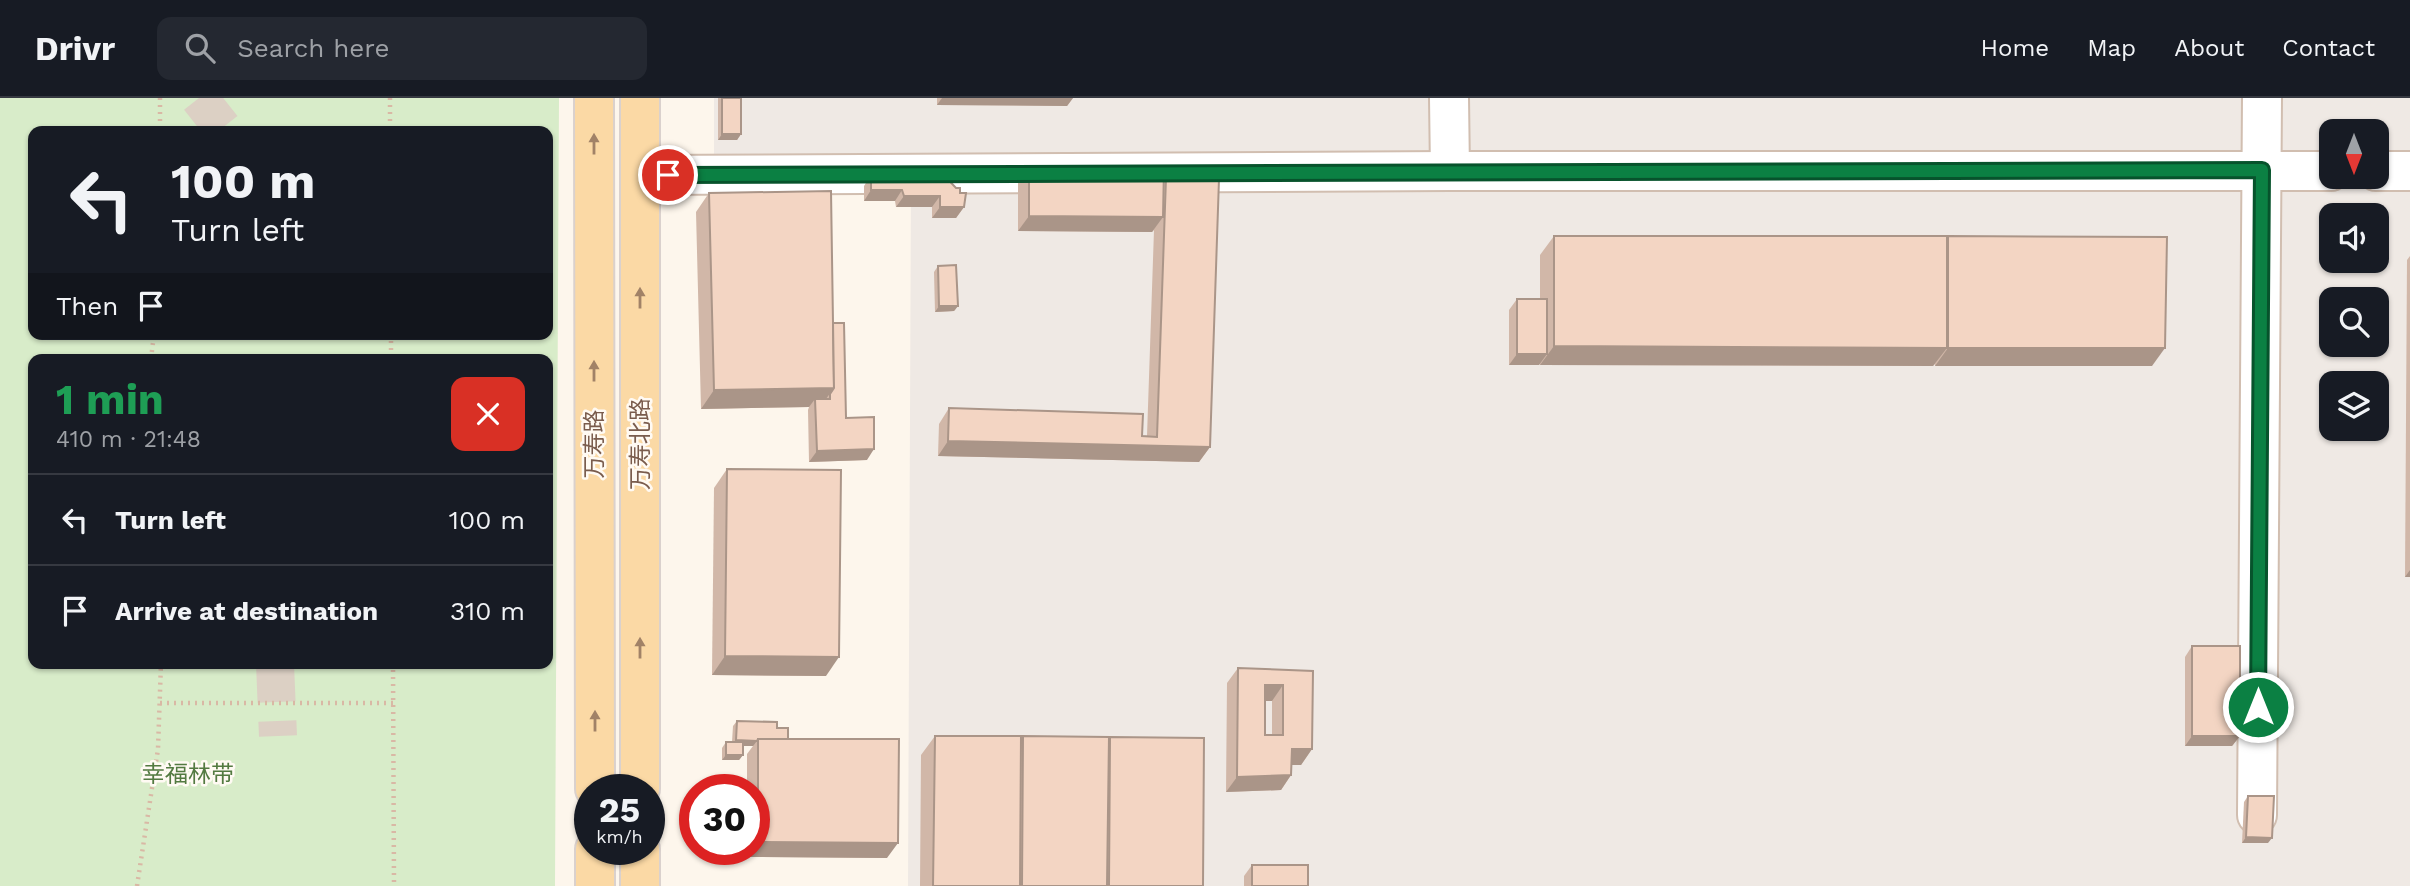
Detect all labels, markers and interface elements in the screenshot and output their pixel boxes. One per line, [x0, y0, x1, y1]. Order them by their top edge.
search box [157, 17, 647, 80]
text: Drivr [35, 29, 115, 68]
icon: search [181, 29, 219, 67]
text: Search here [237, 33, 390, 63]
text: Home [1981, 34, 2049, 62]
text: Map [2087, 34, 2136, 62]
text: About [2174, 34, 2244, 62]
text: Contact [2282, 34, 2375, 62]
north arrow [2319, 119, 2389, 189]
map controls [2319, 119, 2389, 441]
one-way arrow [588, 132, 600, 154]
pin [638, 145, 698, 205]
text: 100 m [171, 152, 315, 210]
icon: left [56, 154, 147, 245]
icon: arrive [649, 156, 687, 194]
button: sound [2319, 203, 2389, 273]
text: Turn left [171, 211, 304, 249]
one-way arrow [634, 286, 646, 308]
icon: arrive [132, 287, 170, 325]
button: search [2319, 287, 2389, 357]
text: Then [56, 291, 118, 321]
one-way arrow [588, 360, 600, 382]
button: layers [2319, 371, 2389, 441]
text: 1 min [56, 375, 164, 424]
button: close [451, 377, 525, 451]
street label: 万寿北路 [627, 398, 654, 490]
street label: 万寿路 [581, 410, 608, 479]
text: 410 m · 21:48 [56, 426, 201, 453]
icon: left [56, 501, 94, 539]
text: Turn left [115, 505, 226, 535]
text: 100 m [449, 505, 525, 535]
icon: arrive [56, 592, 94, 630]
text: Arrive at destination [115, 596, 378, 626]
text: 310 m [450, 596, 525, 626]
one-way arrow [634, 636, 646, 658]
position arrow [2221, 670, 2295, 744]
one-way arrow [589, 710, 601, 732]
park label: 幸福林带 [142, 761, 234, 788]
speed limit sign: 30 [679, 774, 770, 865]
text: 25 [599, 789, 640, 831]
text: km/h [596, 826, 643, 847]

